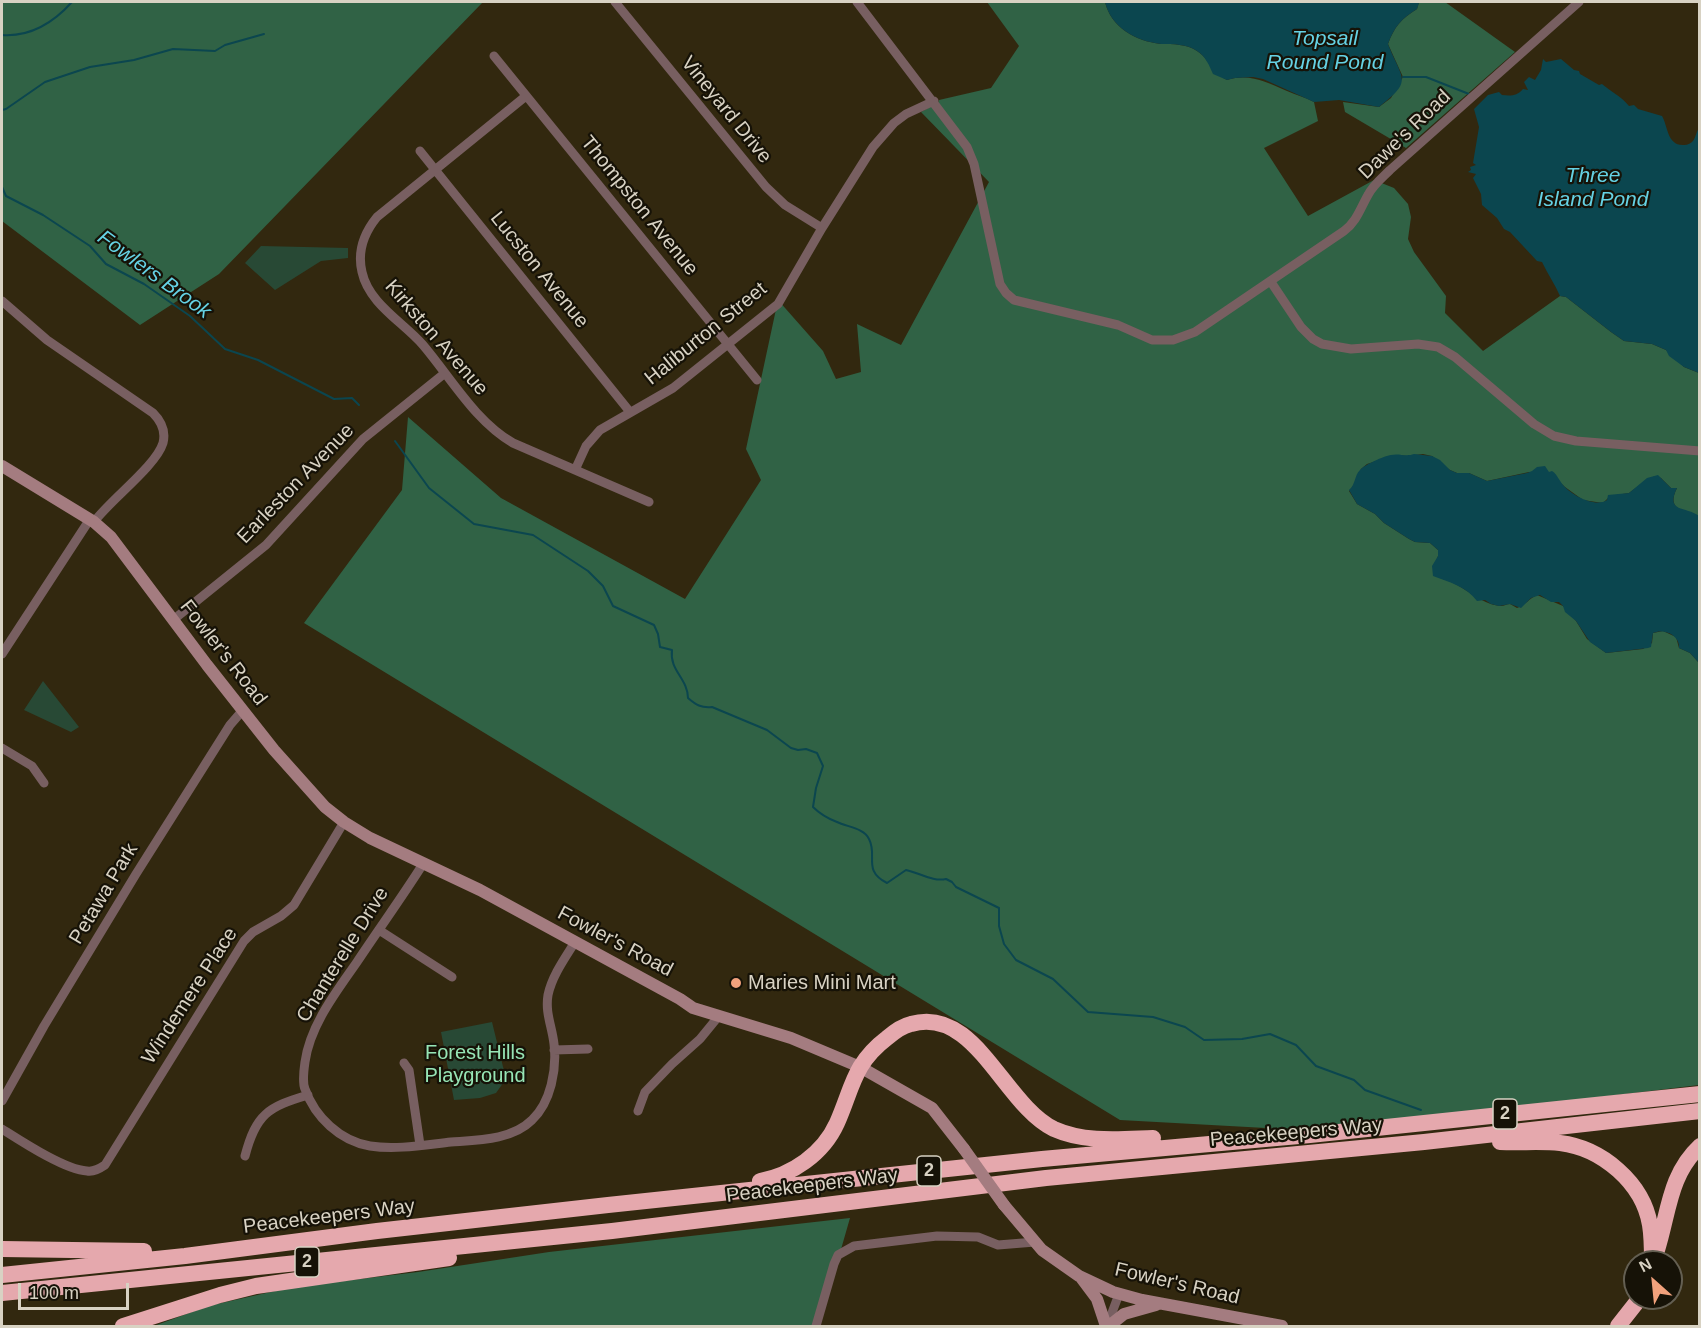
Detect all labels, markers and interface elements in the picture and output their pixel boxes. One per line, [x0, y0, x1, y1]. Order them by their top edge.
water label: Topsail Round Pond [1267, 26, 1383, 76]
street label: Vineyard Drive [676, 52, 776, 168]
street label: Dawe's Road [1354, 85, 1456, 185]
street label: Thompston Avenue [575, 131, 703, 281]
water label: Three Island Pond [1538, 163, 1648, 213]
street label: Lucston Avenue [485, 207, 593, 333]
water label: Fowlers Brook [92, 225, 216, 325]
street label: Kirkston Avenue [379, 275, 493, 401]
street label: Haliburton Street [640, 277, 772, 391]
street label: Earleston Avenue [233, 419, 359, 549]
street label: Fowler's Road [174, 595, 272, 711]
street label: Petawa Park [65, 839, 143, 949]
street label: Chanterelle Drive [292, 883, 394, 1027]
street label: Fowler's Road [553, 902, 677, 982]
street label: Windemere Place [137, 923, 243, 1069]
place label: Maries Mini Mart [748, 971, 896, 995]
marker: Maries Mini Mart [729, 976, 743, 990]
park label: Forest Hills Playground [424, 1041, 526, 1088]
road number: 2 [1493, 1099, 1517, 1129]
street label: Peacekeepers Way [1209, 1114, 1383, 1152]
road number: 2 [917, 1156, 941, 1186]
street label: Peacekeepers Way [725, 1164, 899, 1208]
street label: Peacekeepers Way [242, 1195, 416, 1239]
road number: 2 [295, 1247, 319, 1277]
north arrow [1623, 1250, 1683, 1310]
text: N [1636, 1255, 1655, 1275]
street label: Fowler's Road [1112, 1258, 1242, 1310]
scale bar [21, 1271, 132, 1309]
text: 100 m [29, 1283, 79, 1303]

